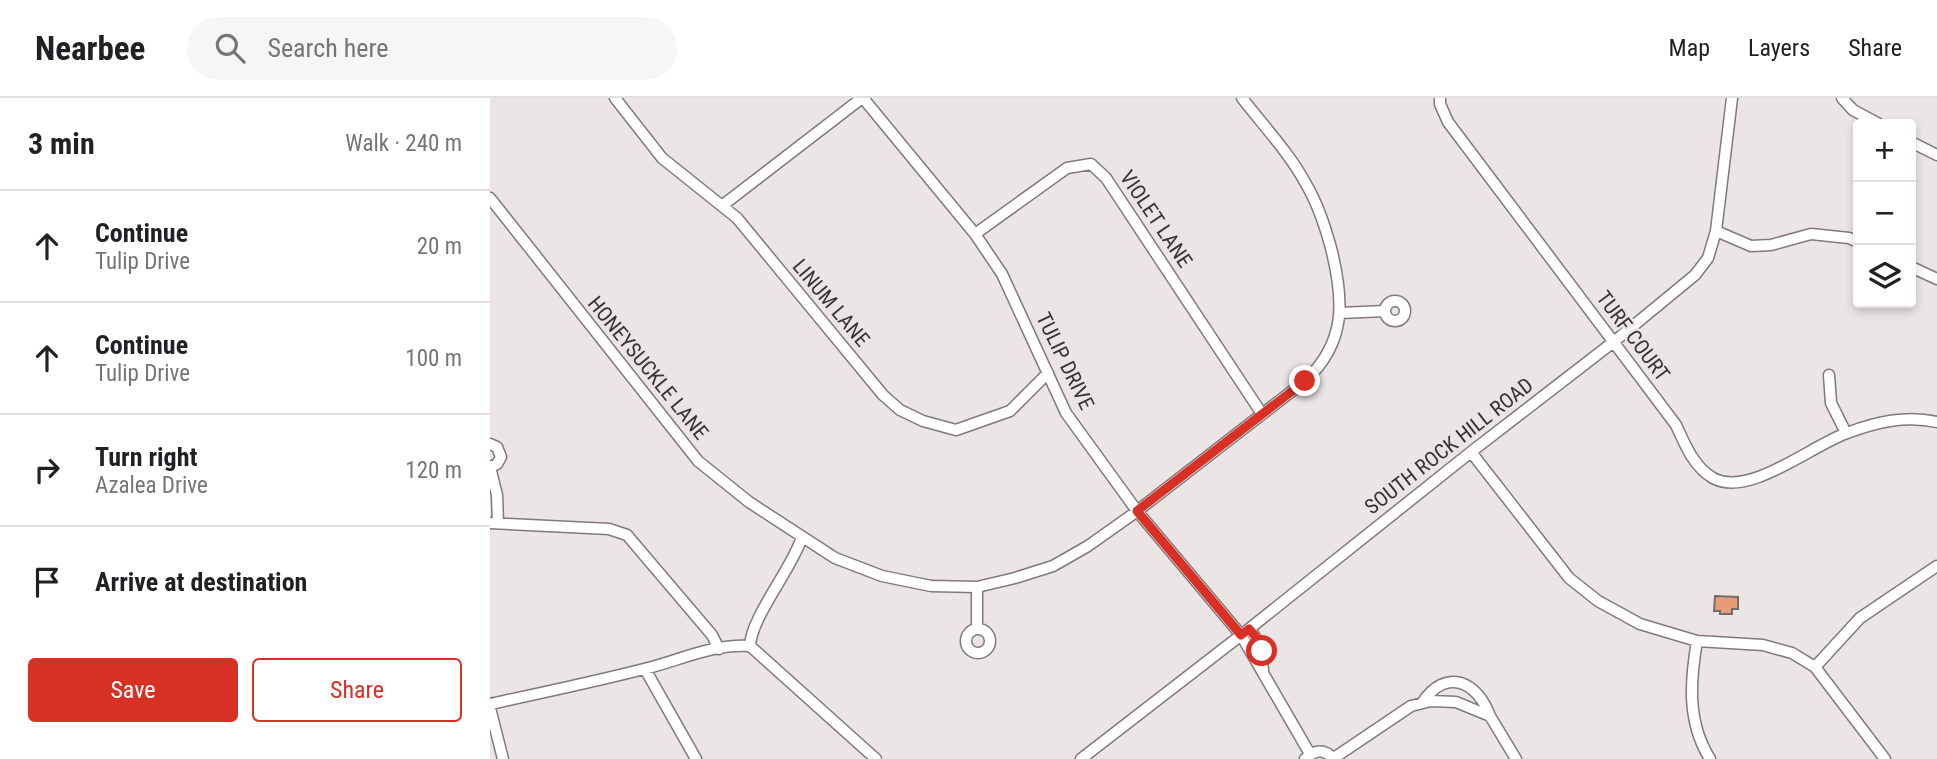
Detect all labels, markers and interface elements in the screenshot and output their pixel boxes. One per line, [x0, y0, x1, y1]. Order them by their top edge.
search box [187, 17, 677, 80]
text: Nearbee [35, 29, 145, 68]
icon: search [211, 29, 249, 67]
text: Search here [267, 33, 388, 63]
text: Map [1669, 34, 1710, 62]
text: Layers [1748, 34, 1810, 62]
text: Share [1848, 34, 1902, 62]
map controls [1853, 119, 1916, 308]
button: + [1853, 119, 1916, 182]
text: 3 min [28, 126, 95, 161]
text: Walk · 240 m [345, 130, 462, 157]
street label: VIOLET LANE [1115, 166, 1197, 272]
button: − [1853, 182, 1916, 245]
text: Continue [95, 218, 188, 248]
icon: ahead [28, 227, 66, 265]
text: 20 m [417, 233, 462, 260]
button: layers [1853, 245, 1916, 308]
text: Tulip Drive [95, 248, 190, 275]
street label: LINUM LANE [788, 255, 874, 351]
street label: TURF COURT [1591, 286, 1675, 386]
street label: HONEYSUCKLE LANE [583, 292, 713, 444]
street label: TULIP DRIVE [1031, 309, 1099, 413]
text: Continue [95, 330, 188, 360]
icon: ahead [28, 339, 66, 377]
text: 100 m [405, 345, 462, 372]
text: Tulip Drive [95, 360, 190, 387]
route end [1289, 365, 1320, 396]
street label: SOUTH ROCK HILL ROAD [1360, 373, 1538, 519]
text: Turn right [95, 442, 197, 472]
icon: right [28, 451, 66, 489]
text: 120 m [405, 457, 462, 484]
text: Azalea Drive [95, 472, 208, 499]
icon: arrive [28, 563, 66, 601]
text: Arrive at destination [95, 567, 307, 597]
route start [1246, 635, 1277, 666]
button: Save [28, 658, 238, 722]
button: Share [252, 658, 462, 722]

